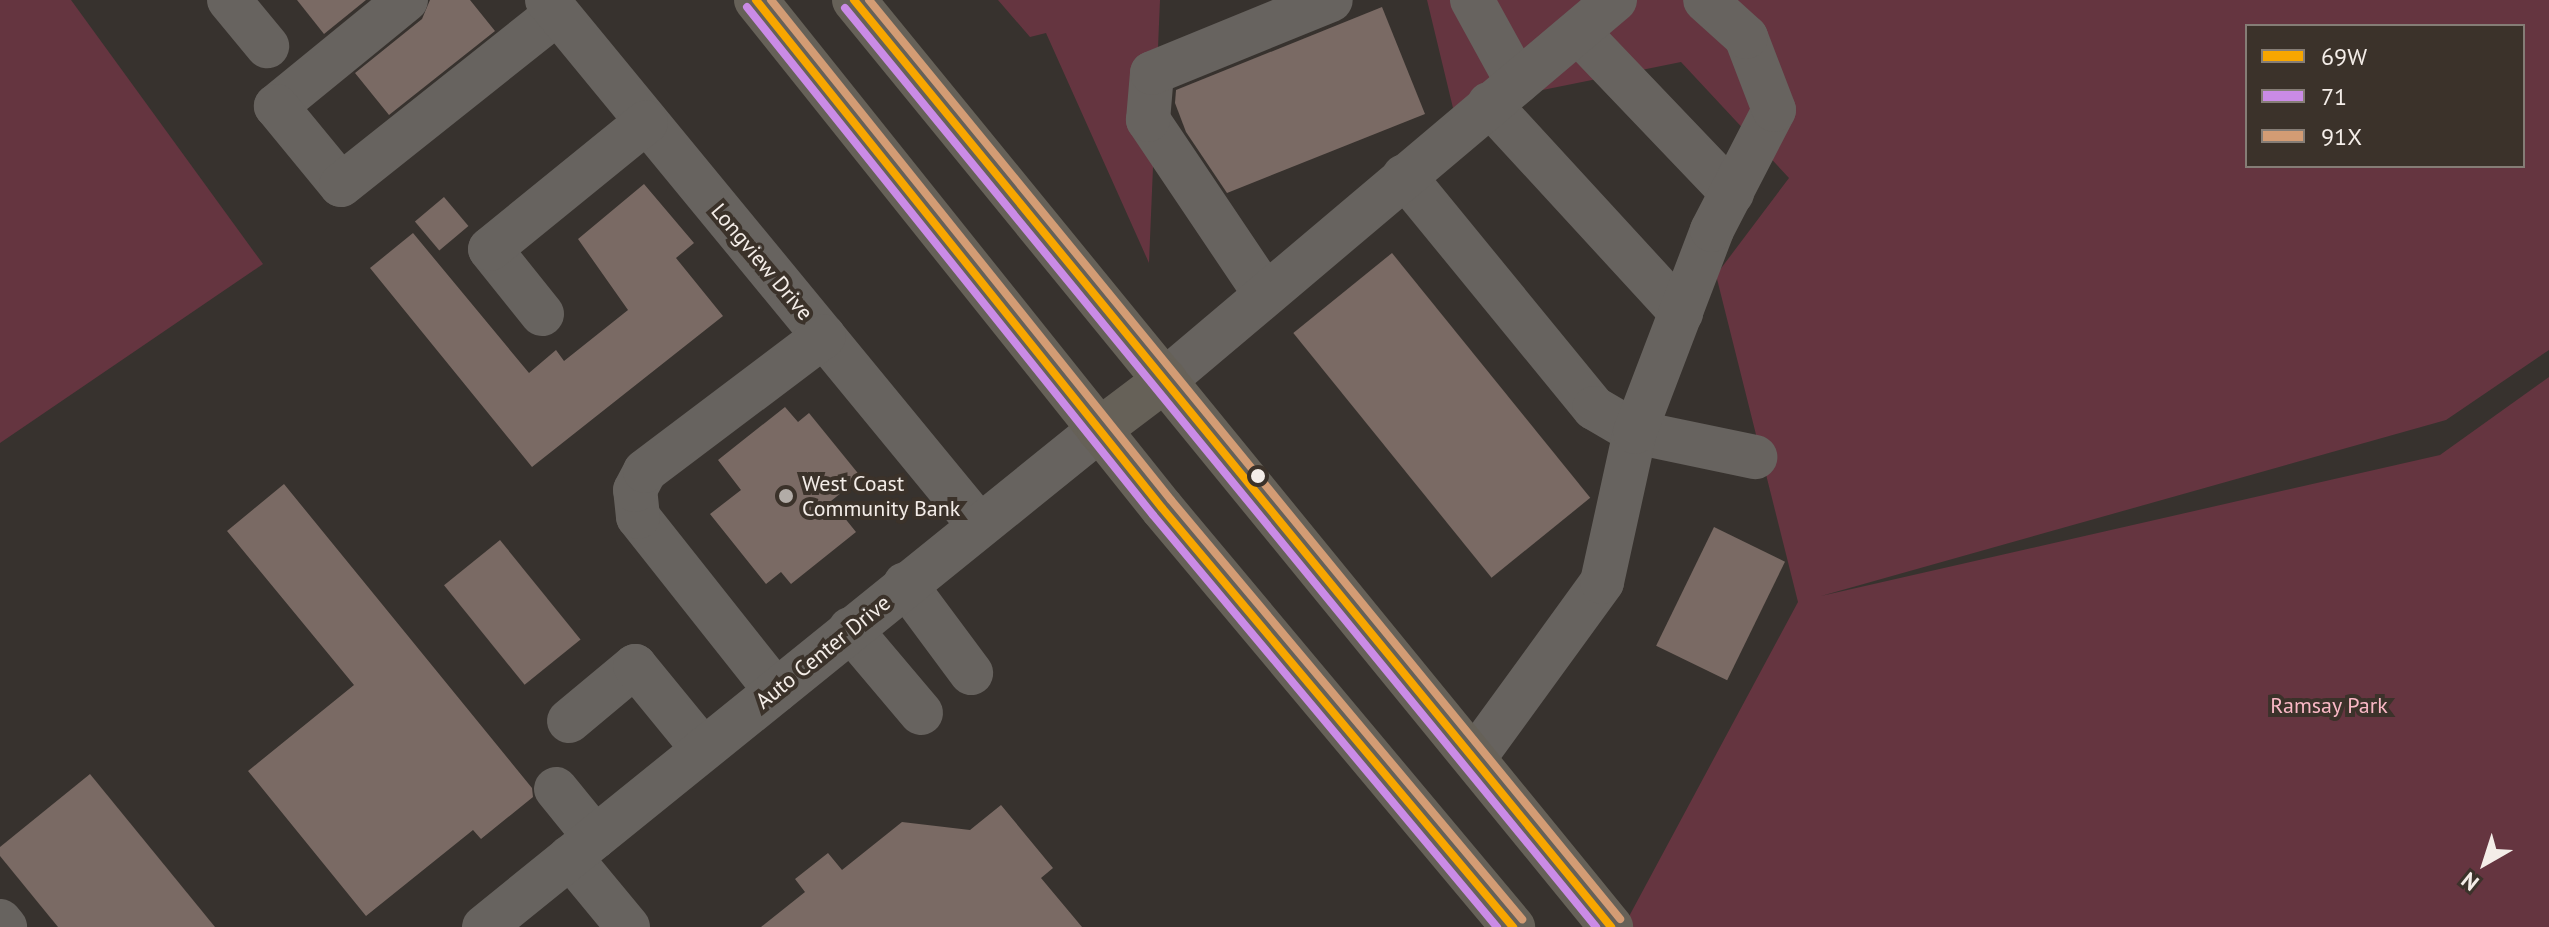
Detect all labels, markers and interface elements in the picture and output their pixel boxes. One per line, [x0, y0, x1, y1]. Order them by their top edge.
legend [2245, 24, 2525, 168]
text: 69W [2321, 41, 2367, 72]
text: 71 [2321, 81, 2347, 112]
text: 91X [2321, 121, 2362, 152]
street label: Longview Drive [705, 198, 819, 326]
unlabelled marker [1250, 468, 1266, 484]
place label: West Coast Community Bank [802, 470, 961, 522]
marker: West Coast Community Bank [777, 487, 795, 505]
street label: Auto Center Drive [750, 590, 896, 714]
park label: Ramsay Park [2270, 693, 2388, 719]
north arrow [2445, 823, 2525, 903]
text: N [2455, 866, 2484, 897]

